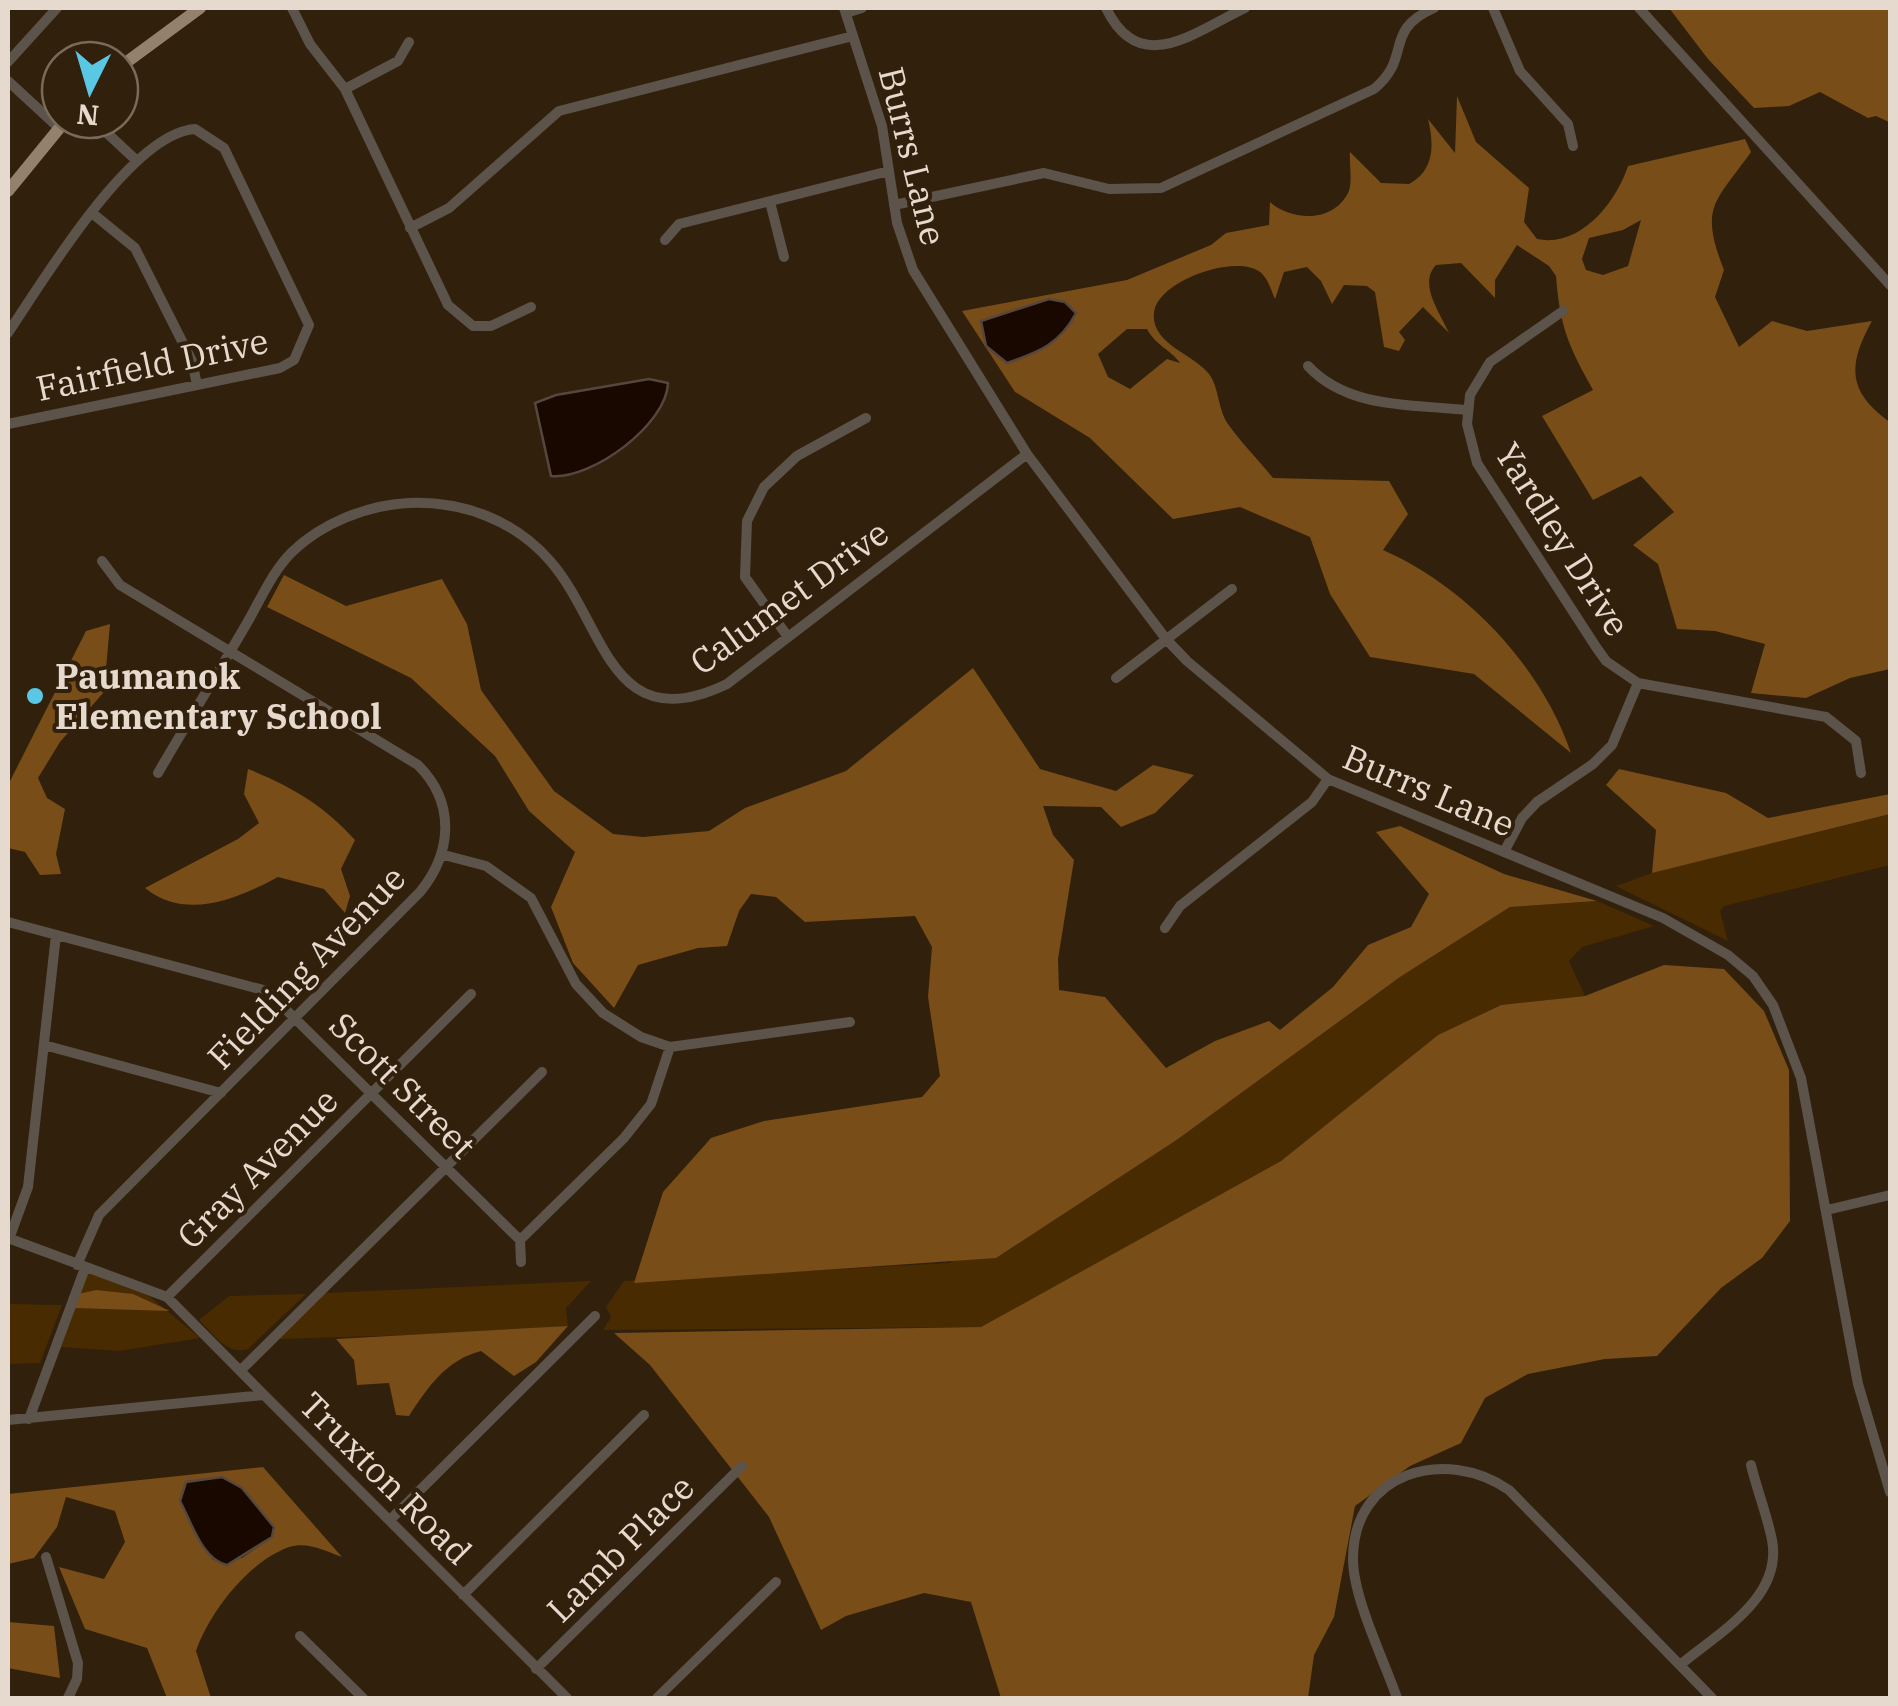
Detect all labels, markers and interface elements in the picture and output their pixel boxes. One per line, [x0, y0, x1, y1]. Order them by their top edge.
north arrow [40, 40, 140, 140]
street label: Burrs Lane [869, 62, 957, 250]
text: N [75, 96, 100, 135]
street label: Fairfield Drive [32, 317, 272, 411]
street label: Yardley Drive [1485, 434, 1641, 644]
street label: Calumet Drive [681, 509, 897, 685]
place label: Paumanok Elementary School [55, 653, 382, 739]
marker: Paumanok Elementary School [24, 685, 46, 707]
street label: Burrs Lane [1336, 733, 1522, 847]
street label: Fielding Avenue [197, 855, 415, 1079]
street label: Scott Street [320, 1002, 486, 1168]
street label: Gray Avenue [167, 1078, 347, 1258]
street label: Truxton Road [290, 1382, 482, 1574]
street label: Lamb Place [536, 1464, 704, 1632]

